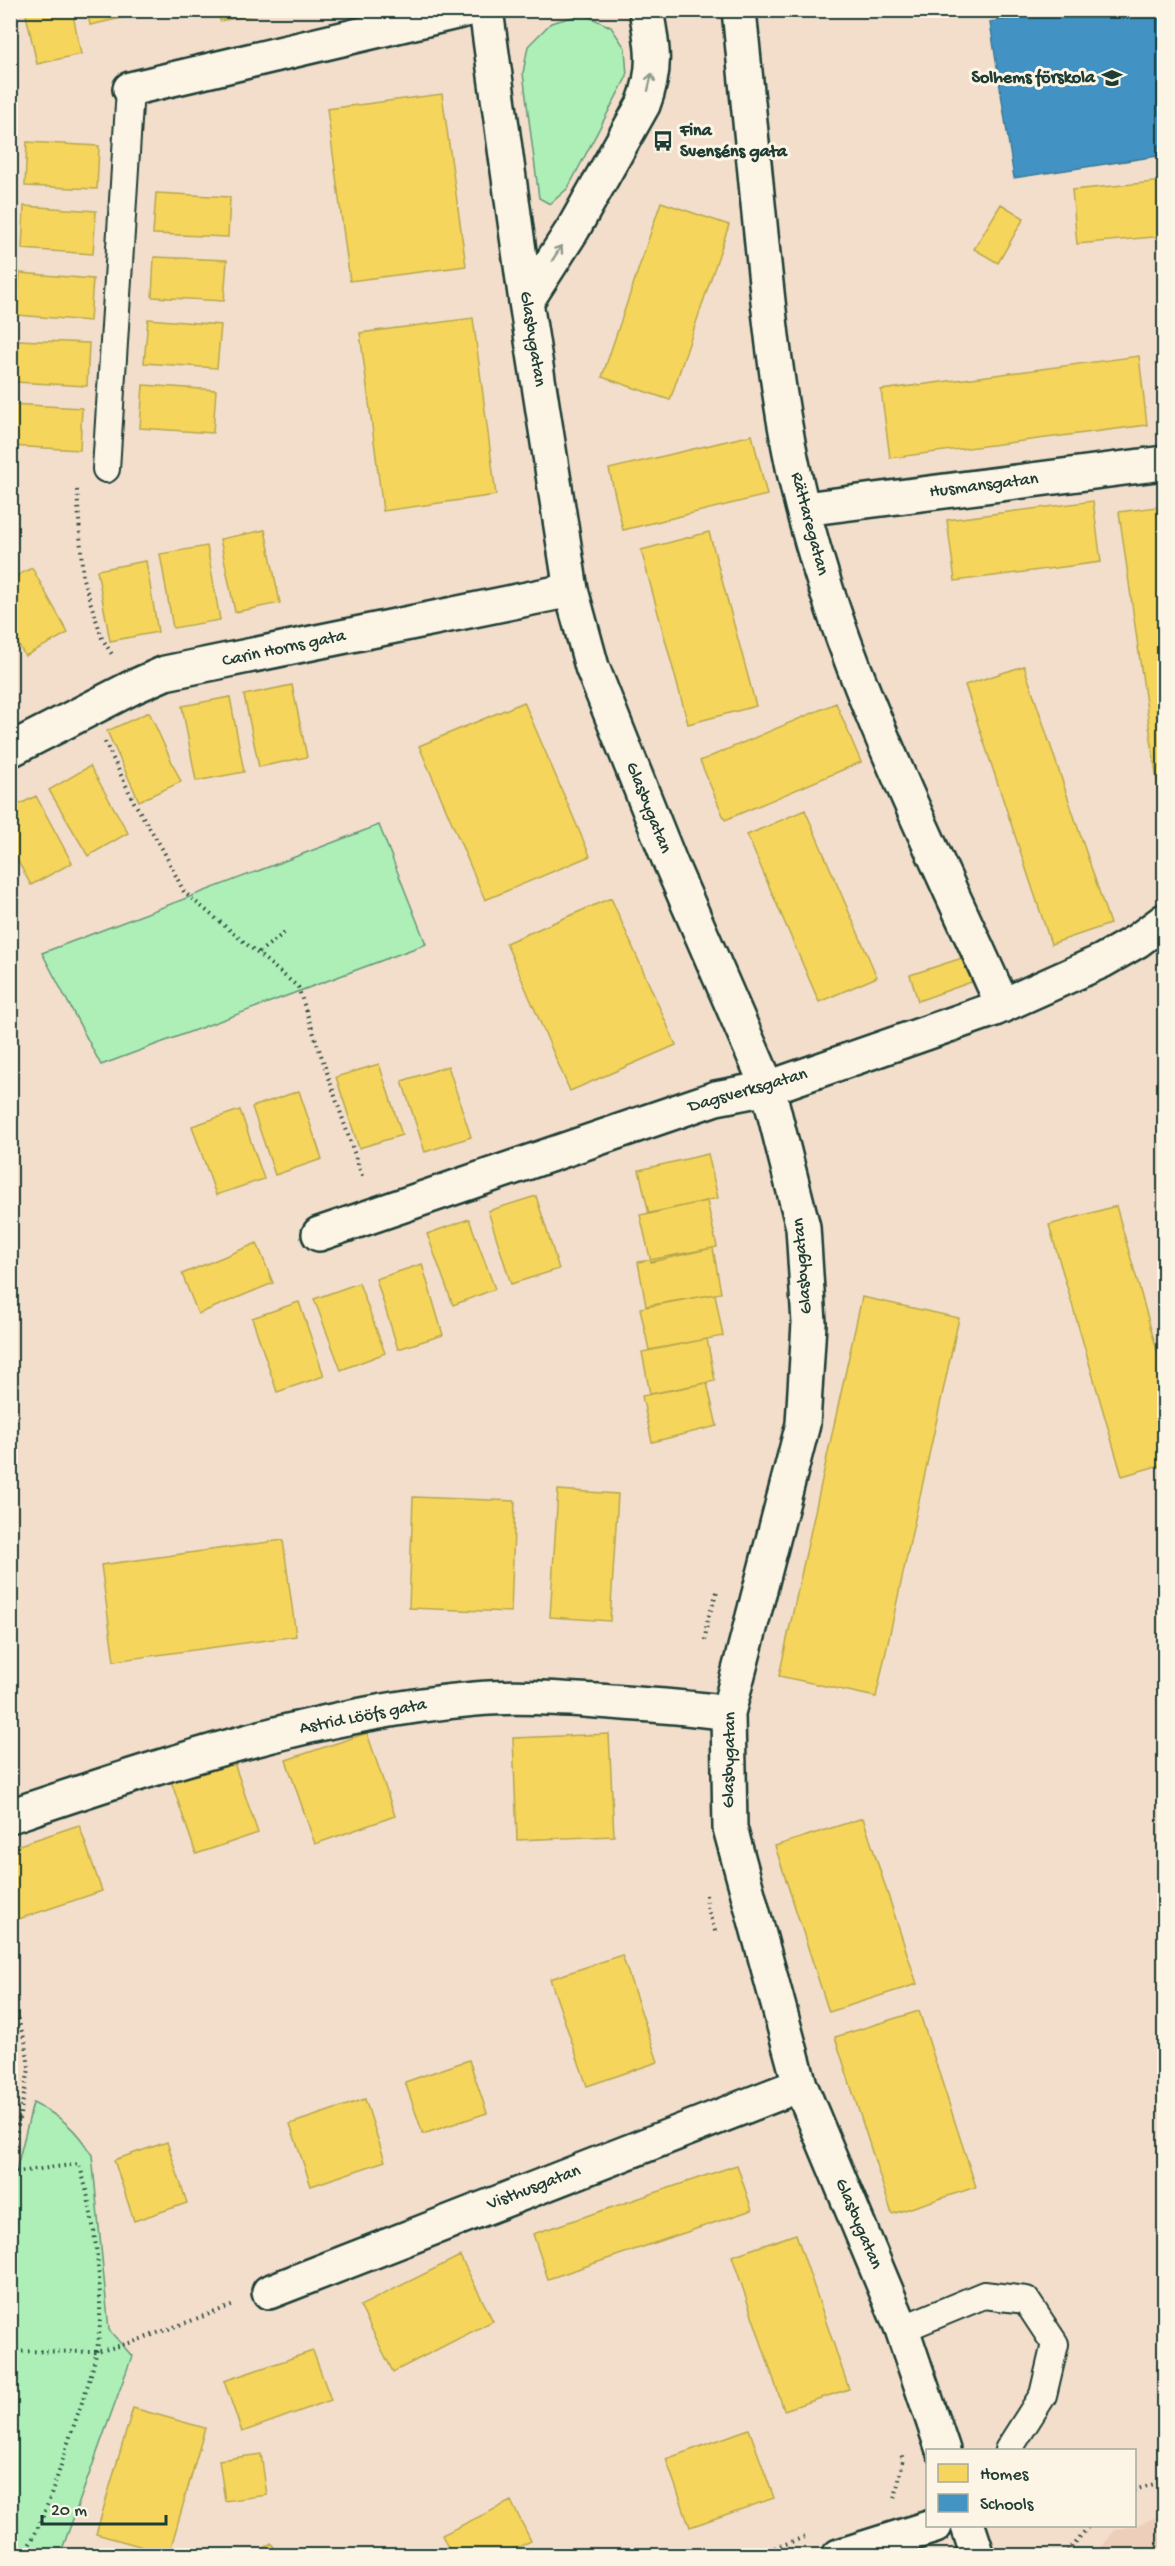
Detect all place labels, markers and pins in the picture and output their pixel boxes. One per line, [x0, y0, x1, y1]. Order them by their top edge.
school or university icon: Solhems förskola [1100, 66, 1124, 90]
place label: Solhems förskola [972, 68, 1096, 89]
place label: Fina Svenséns gata [679, 121, 788, 163]
bus stop icon: Fina Svenséns gata [651, 129, 675, 153]

